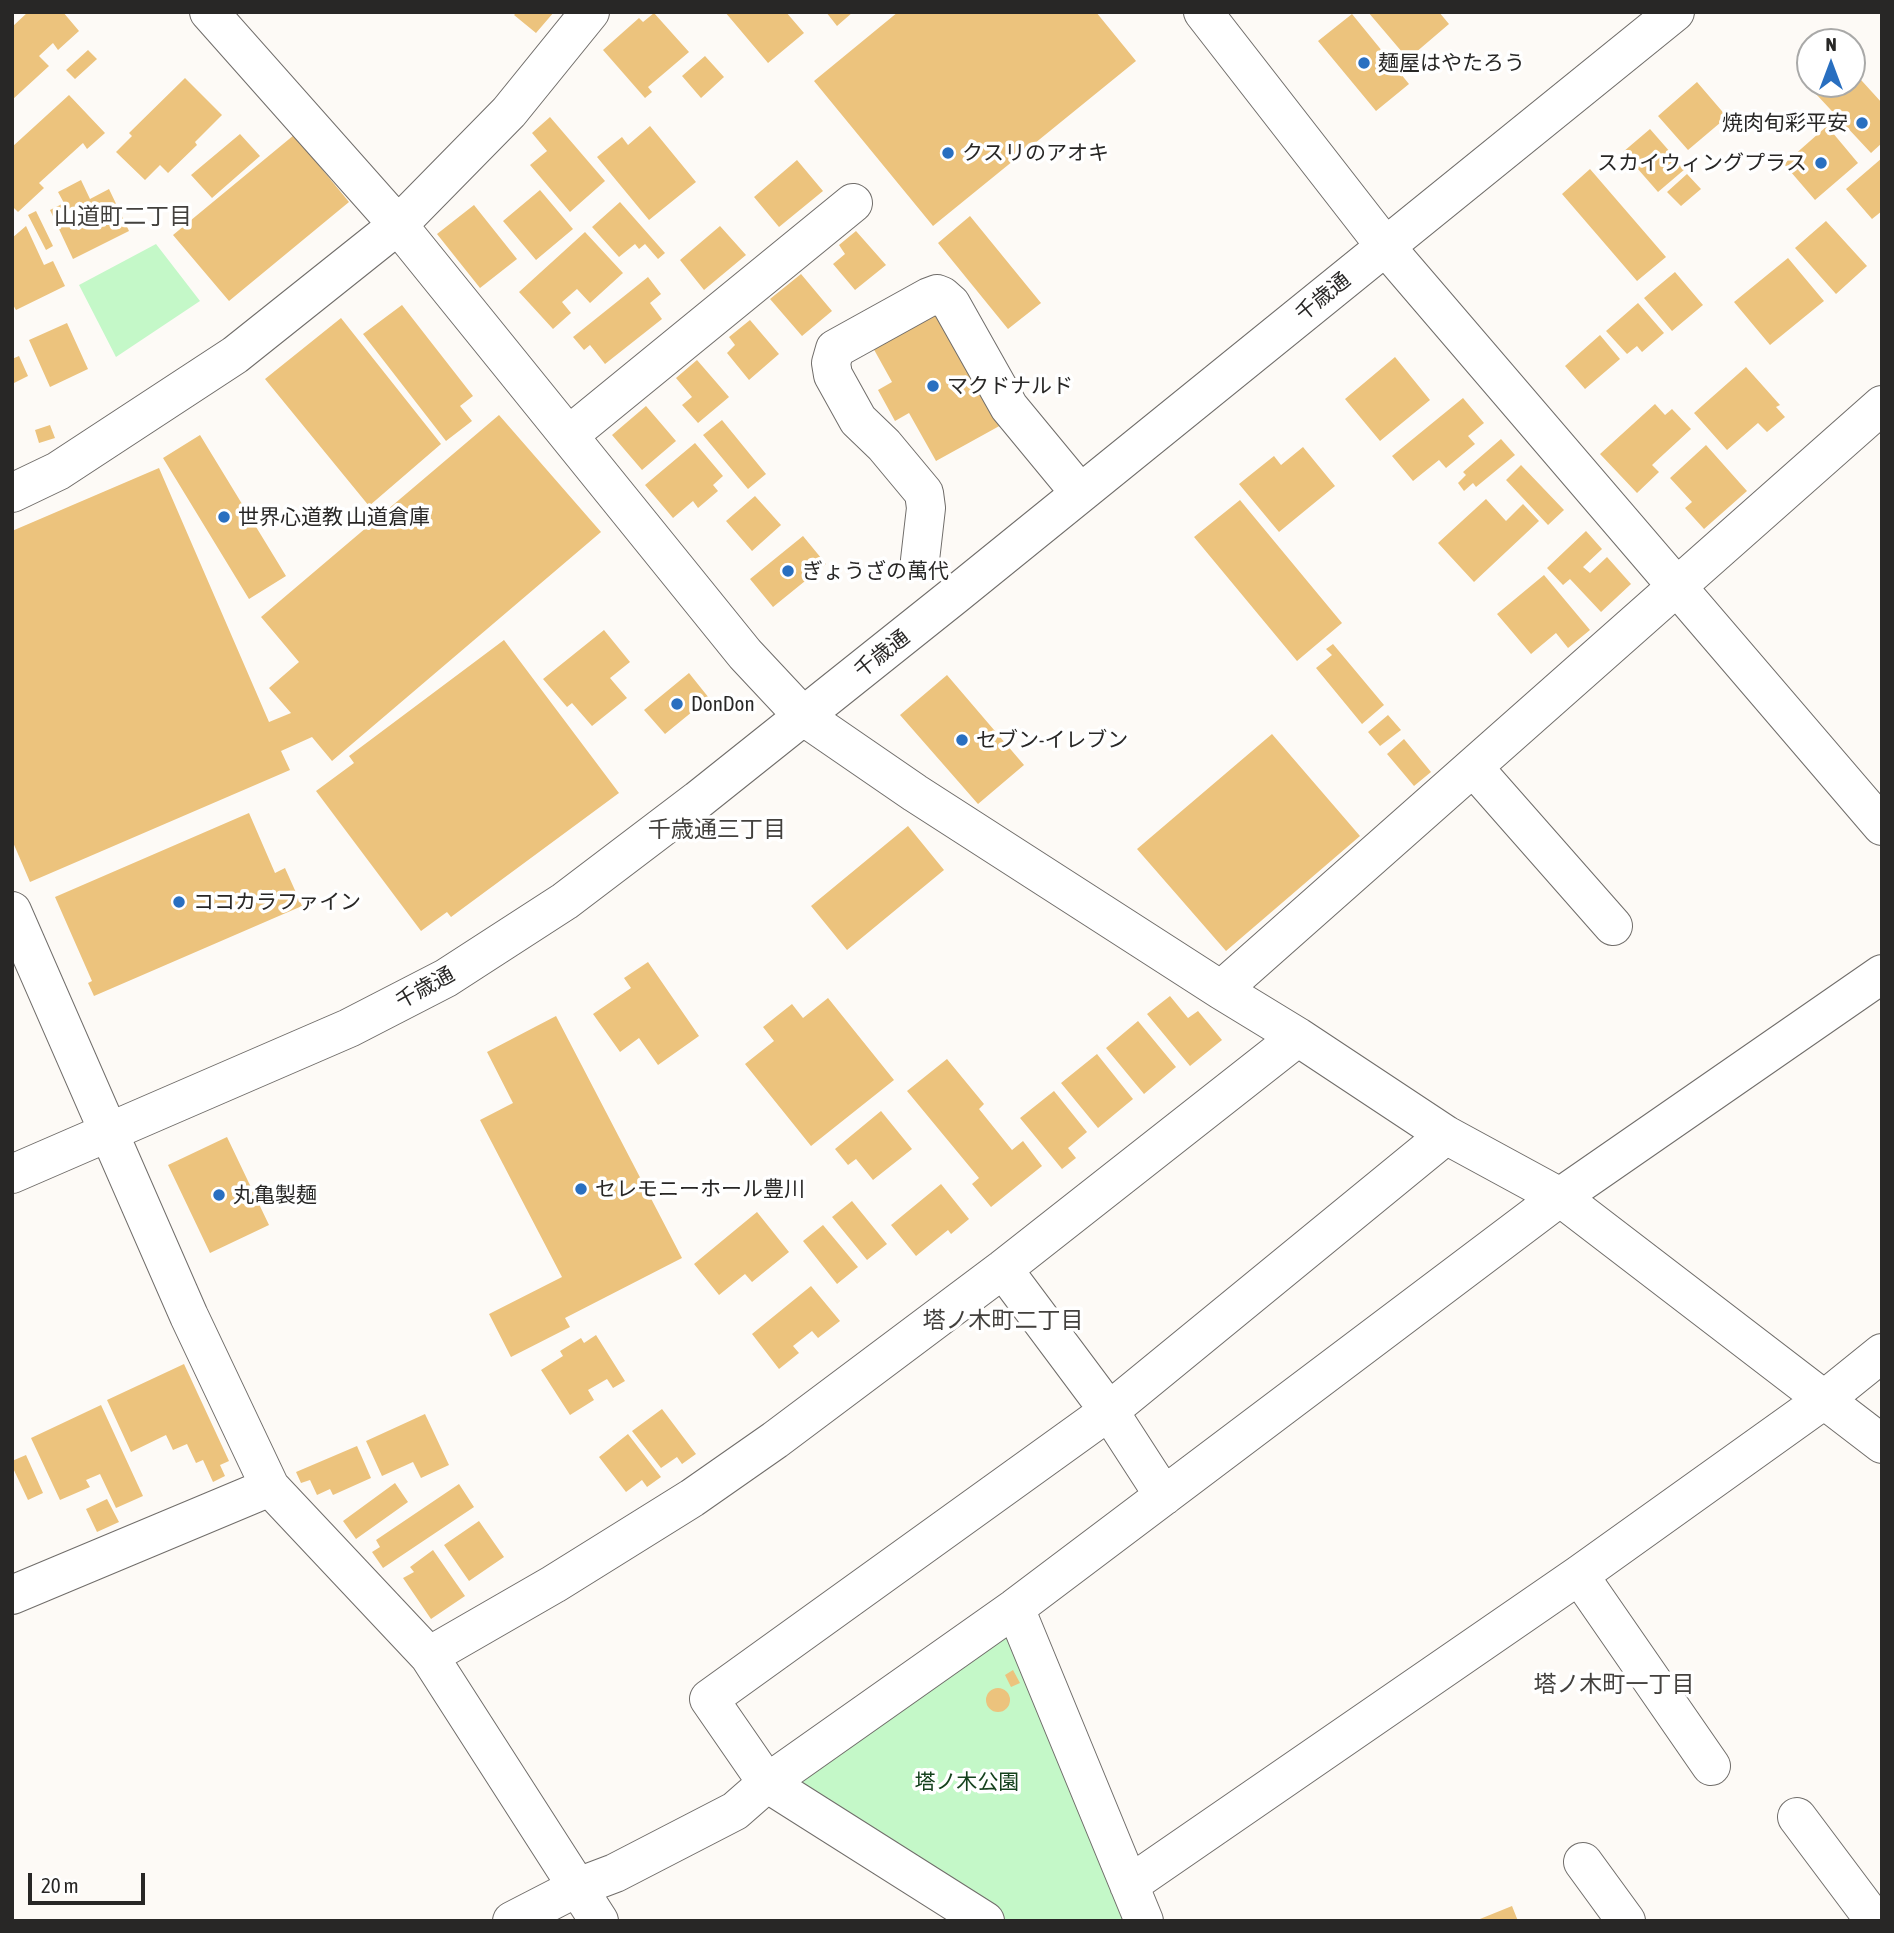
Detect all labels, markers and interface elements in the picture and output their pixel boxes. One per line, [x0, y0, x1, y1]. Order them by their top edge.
north arrow [1796, 28, 1866, 98]
text: N [1825, 33, 1837, 55]
place label: 麺屋はやたろう [1378, 50, 1525, 76]
marker: 麺屋はやたろう [1356, 55, 1372, 71]
place label: 焼肉旬彩平安 [1722, 110, 1848, 136]
marker: 焼肉旬彩平安 [1854, 115, 1870, 131]
place label: クスリのアオキ [962, 140, 1109, 166]
marker: クスリのアオキ [940, 145, 956, 161]
place label: スカイウィングプラス [1597, 150, 1807, 176]
marker: スカイウィングプラス [1813, 155, 1829, 171]
district label: 山道町二丁目 [54, 203, 192, 231]
street label: 千歳通 [1291, 267, 1355, 327]
place label: マクドナルド [947, 373, 1073, 399]
marker: マクドナルド [925, 378, 941, 394]
place label: 世界心道教 山道倉庫 [238, 504, 430, 530]
marker: 世界心道教 山道倉庫 [216, 509, 232, 525]
place label: ぎょうざの萬代 [802, 558, 949, 584]
marker: ぎょうざの萬代 [780, 563, 796, 579]
street label: 千歳通 [849, 625, 915, 683]
place label: DonDon [691, 691, 755, 717]
marker: DonDon [669, 696, 685, 712]
place label: セブン-イレブン [976, 727, 1128, 753]
marker: セブン-イレブン [954, 732, 970, 748]
district label: 千歳通三丁目 [648, 816, 786, 844]
place label: ココカラファイン [193, 889, 361, 915]
marker: ココカラファイン [171, 894, 187, 910]
street label: 千歳通 [391, 962, 459, 1014]
place label: セレモニーホール豊川 [595, 1176, 805, 1202]
marker: セレモニーホール豊川 [573, 1181, 589, 1197]
place label: 丸亀製麺 [233, 1182, 317, 1208]
marker: 丸亀製麺 [211, 1187, 227, 1203]
district label: 塔ノ木町二丁目 [923, 1307, 1083, 1335]
district label: 塔ノ木町一丁目 [1534, 1671, 1694, 1699]
park label: 塔ノ木公園 [915, 1769, 1019, 1795]
scale bar [32, 1860, 149, 1904]
text: 20 m [41, 1873, 79, 1897]

